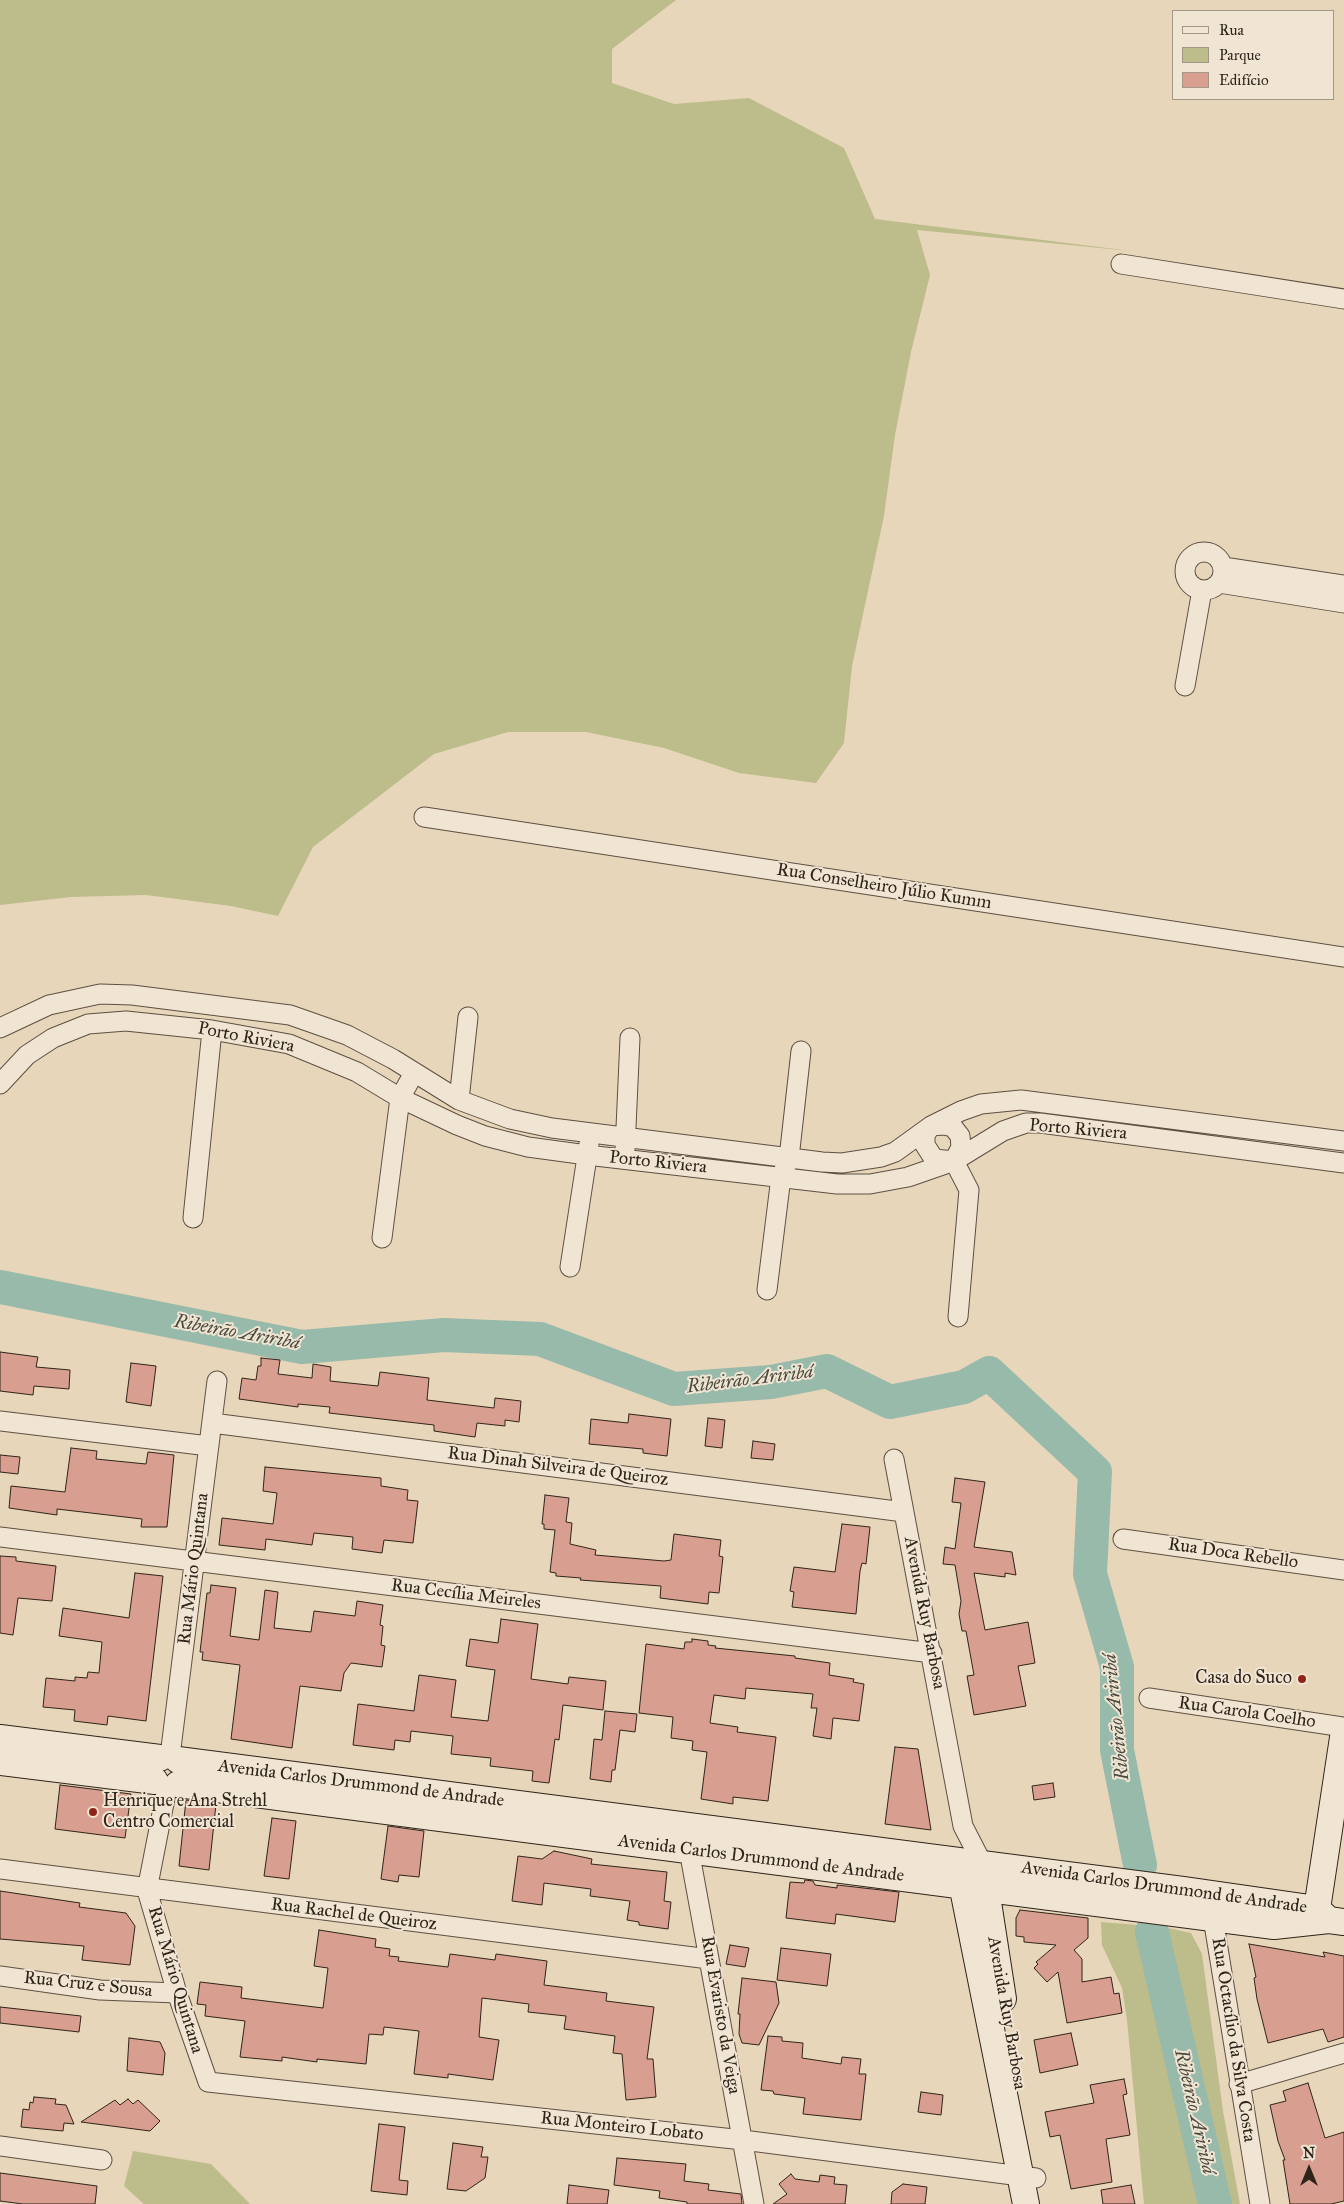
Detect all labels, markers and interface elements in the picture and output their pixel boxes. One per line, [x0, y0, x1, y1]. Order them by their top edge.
legend [1172, 10, 1334, 100]
text: Rua [1219, 21, 1244, 39]
text: Parque [1219, 46, 1261, 64]
text: Edifício [1219, 71, 1269, 89]
street label: Rua Conselheiro Júlio Kumm [775, 859, 993, 915]
street label: Porto Riviera [196, 1018, 296, 1058]
street label: Porto Riviera [1028, 1115, 1128, 1145]
street label: Porto Riviera [608, 1147, 708, 1179]
water label: Ribeirão Ariribá [172, 1311, 302, 1355]
water label: Ribeirão Ariribá [685, 1361, 815, 1399]
street label: Rua Dinah Silveira de Queiroz [446, 1443, 670, 1491]
street label: Rua Mário Quintana [174, 1492, 214, 1646]
street label: Rua Doca Rebello [1167, 1534, 1299, 1574]
street label: Avenida Ruy Barbosa [899, 1535, 949, 1691]
street label: Rua Cecília Meireles [390, 1575, 542, 1615]
water label: Ribeirão Ariribá [1099, 1653, 1135, 1781]
place label: Casa do Suco [1195, 1668, 1292, 1690]
marker: Casa do Suco [1296, 1673, 1308, 1685]
street label: Rua Carola Coelho [1177, 1693, 1317, 1733]
street label: Avenida Carlos Drummond de Andrade [217, 1756, 505, 1812]
place label: Henrique e Ana Strehl Centro Comercial [103, 1791, 267, 1834]
marker: Henrique e Ana Strehl Centro Comercial [87, 1806, 99, 1818]
street label: Avenida Carlos Drummond de Andrade [617, 1831, 905, 1887]
street label: Avenida Carlos Drummond de Andrade [1020, 1857, 1308, 1919]
street label: Rua Rachel de Queiroz [270, 1894, 438, 1936]
street label: Rua Mário Quintana [142, 1904, 208, 2056]
street label: Rua Evaristo da Veiga [695, 1934, 745, 2096]
street label: Avenida Ruy Barbosa [982, 1935, 1030, 2091]
street label: Rua Octacílio da Silva Costa [1206, 1936, 1260, 2144]
street label: Rua Cruz e Sousa [23, 1968, 153, 2002]
water label: Ribeirão Ariribá [1169, 2047, 1219, 2177]
street label: Rua Monteiro Lobato [539, 2108, 705, 2146]
north arrow [1284, 2144, 1334, 2194]
text: N [1303, 2145, 1315, 2162]

